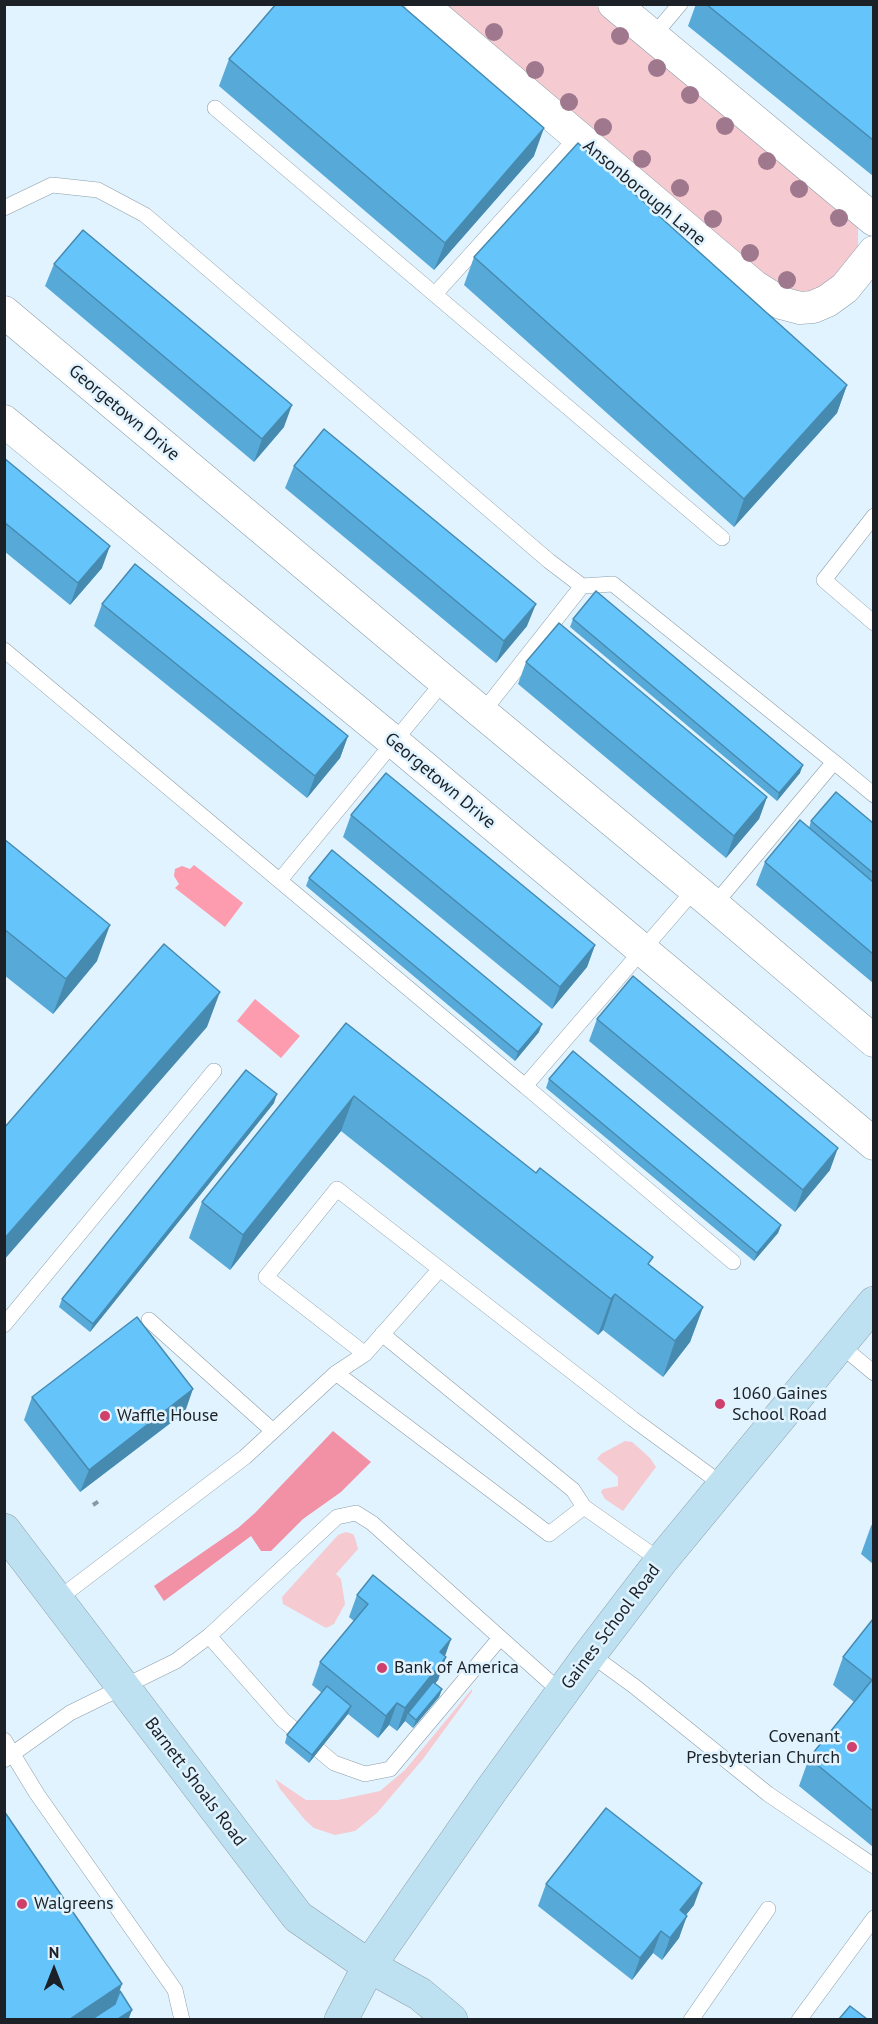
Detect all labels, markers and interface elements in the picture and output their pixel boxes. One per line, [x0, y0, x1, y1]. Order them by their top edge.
street label: Ansonborough Lane [578, 135, 710, 251]
street label: Georgetown Drive [64, 360, 184, 466]
street label: Georgetown Drive [380, 728, 500, 834]
place label: 1060 Gaines School Road [732, 1383, 827, 1426]
marker: 1060 Gaines School Road [713, 1397, 727, 1411]
place label: Waffle House [117, 1405, 218, 1427]
marker: Waffle House [98, 1409, 112, 1423]
street label: Gaines School Road [557, 1560, 665, 1694]
place label: Bank of America [394, 1657, 519, 1679]
marker: Bank of America [375, 1661, 389, 1675]
street label: Barnett Shoals Road [140, 1713, 250, 1851]
place label: Covenant Presbyterian Church [686, 1726, 840, 1768]
marker: Covenant Presbyterian Church [845, 1740, 859, 1754]
place label: Walgreens [34, 1893, 114, 1915]
marker: Walgreens [15, 1897, 29, 1911]
north arrow [24, 1940, 84, 2000]
text: N [49, 1942, 59, 1962]

